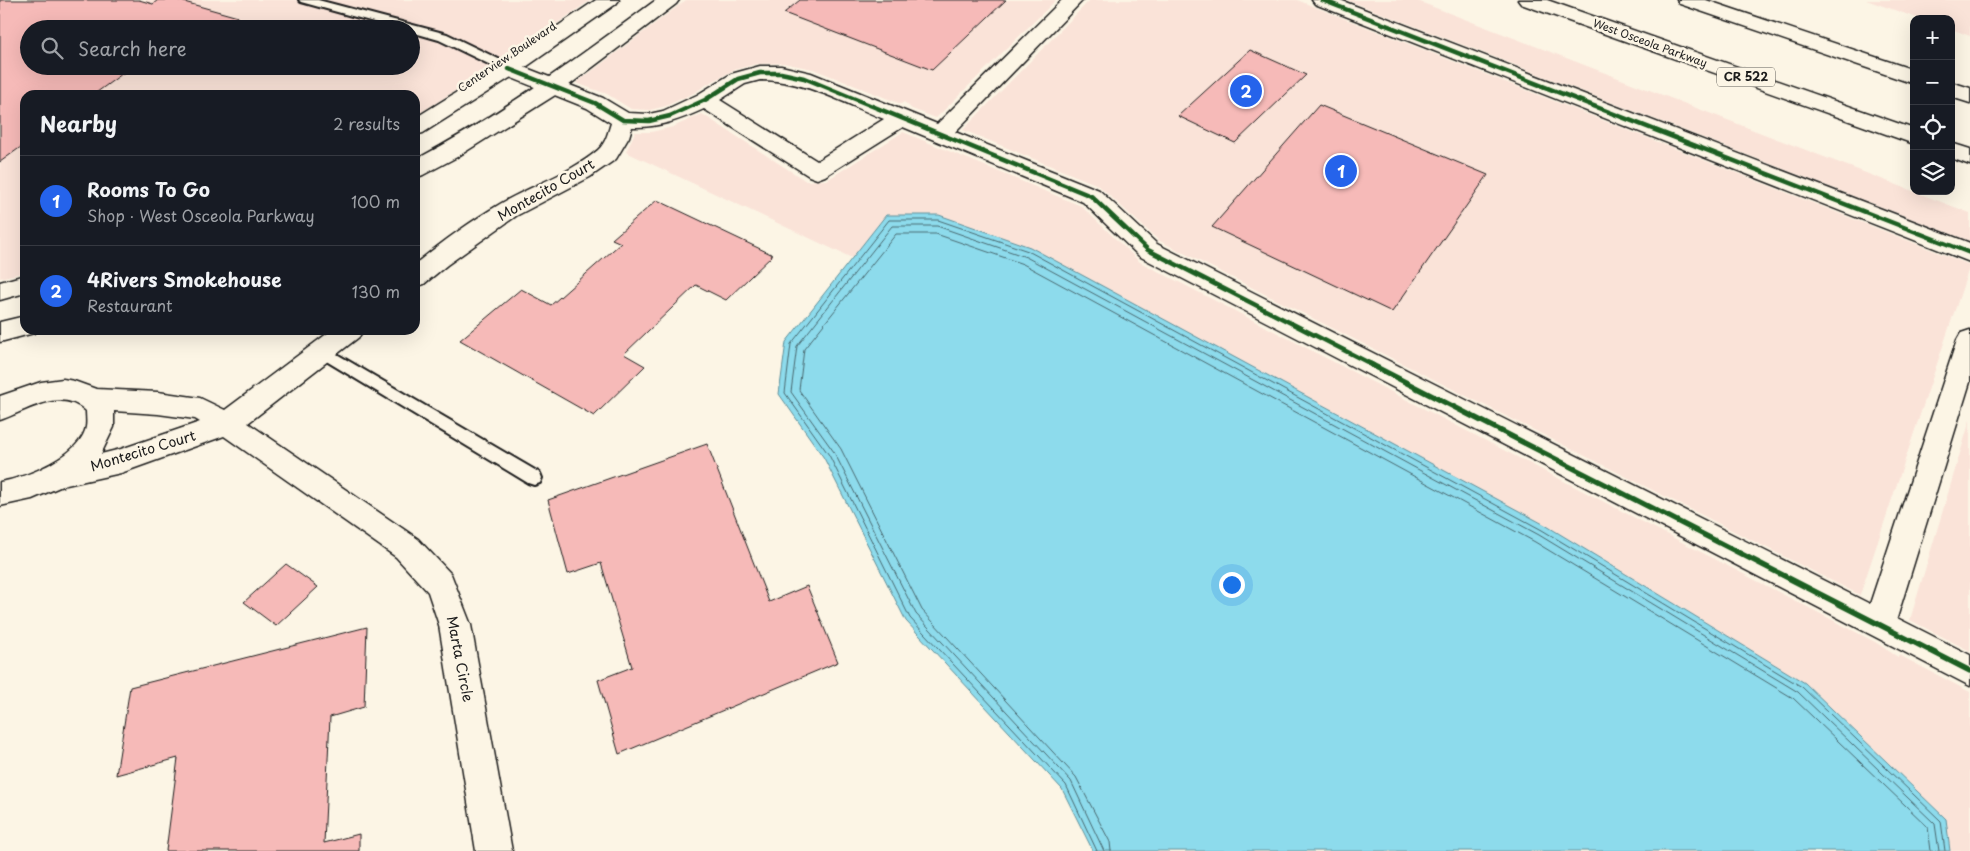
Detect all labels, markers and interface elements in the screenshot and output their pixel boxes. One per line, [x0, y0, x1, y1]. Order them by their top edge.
street label: West Osceola Parkway [1591, 14, 1710, 71]
map controls [1910, 15, 1955, 195]
button: + [1910, 15, 1955, 60]
street label: Centerview Boulevard [454, 17, 560, 96]
search box [20, 20, 420, 75]
icon: search [38, 34, 66, 62]
text: Search here [78, 34, 187, 62]
button: − [1910, 60, 1955, 105]
road number: CR 522 [1717, 68, 1775, 86]
pin: 2 [1230, 72, 1262, 110]
button: locate [1910, 105, 1955, 150]
text: Nearby [40, 107, 117, 139]
text: 2 results [333, 111, 400, 135]
button: layers [1910, 150, 1955, 195]
pin: 1 [1325, 152, 1357, 190]
street label: Montecito Court [493, 153, 598, 226]
text: Rooms To Go [87, 175, 210, 203]
text: 1 [52, 189, 60, 213]
text: 100 m [351, 189, 400, 213]
text: Shop · West Osceola Parkway [87, 203, 315, 227]
text: 4Rivers Smokehouse [87, 265, 282, 293]
text: 2 [50, 279, 62, 303]
text: 130 m [352, 279, 400, 303]
text: Restaurant [87, 293, 173, 317]
street label: Montecito Court [88, 424, 198, 477]
your location [1219, 572, 1245, 598]
street label: Marta Circle [442, 614, 479, 704]

